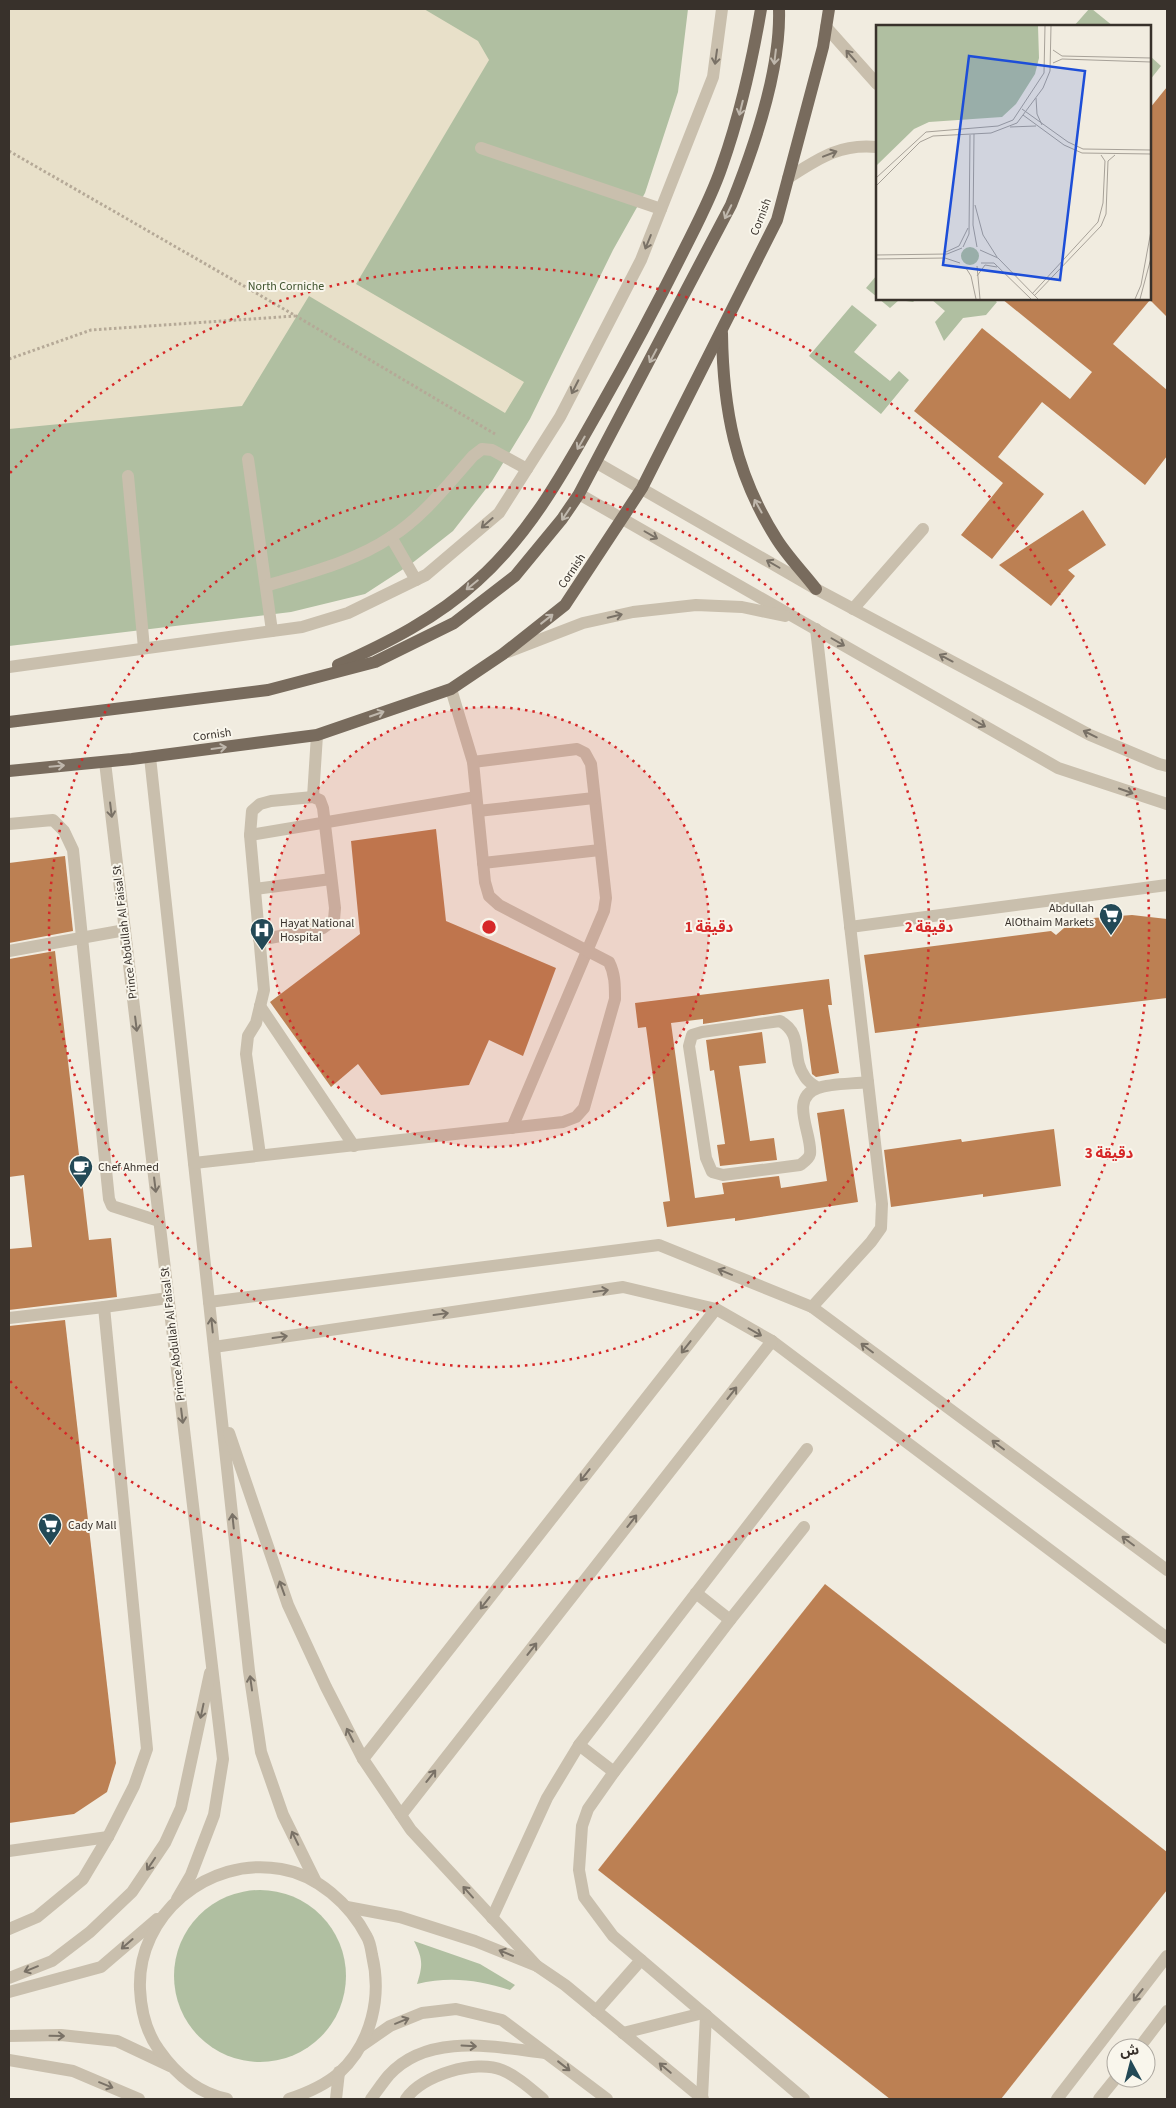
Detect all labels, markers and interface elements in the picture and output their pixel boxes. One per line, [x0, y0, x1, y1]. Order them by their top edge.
inset map [876, 25, 1151, 300]
one-way arrow [711, 49, 721, 65]
one-way arrow [770, 49, 780, 65]
one-way arrow [846, 50, 857, 63]
one-way arrow [736, 99, 745, 115]
one-way arrow [822, 149, 837, 158]
street label: Cornish [746, 196, 776, 238]
one-way arrow [722, 204, 732, 219]
one-way arrow [642, 234, 652, 249]
park label: North Corniche [248, 278, 324, 295]
one-way arrow [648, 349, 658, 364]
one-way arrow [570, 379, 579, 394]
one-way arrow [575, 435, 585, 450]
one-way arrow [753, 499, 763, 514]
one-way arrow [560, 506, 570, 520]
one-way arrow [481, 517, 494, 529]
one-way arrow [644, 531, 658, 541]
street label: Cornish [554, 550, 590, 592]
one-way arrow [766, 558, 780, 568]
one-way arrow [466, 580, 479, 591]
one-way arrow [607, 611, 623, 620]
one-way arrow [541, 613, 554, 624]
one-way arrow [830, 638, 845, 648]
one-way arrow [939, 653, 954, 663]
one-way arrow [369, 709, 384, 718]
one-way arrow [971, 719, 986, 728]
street label: Cornish [192, 724, 232, 746]
one-way arrow [1083, 729, 1098, 739]
one-way arrow [210, 743, 226, 753]
one-way arrow [49, 761, 65, 771]
one-way arrow [1118, 787, 1133, 796]
one-way arrow [106, 802, 116, 818]
street label: Prince Abdullah Al Faisal St [108, 864, 142, 1000]
place label: Abdullah AlOthaim Markets [1005, 900, 1094, 931]
supermarket icon: Abdullah AlOthaim Markets [1098, 902, 1124, 936]
place label: Hayat National Hospital [280, 915, 354, 946]
hospital icon: Hayat National Hospital [249, 917, 275, 951]
text: 1 دقيقة [685, 917, 734, 938]
text: 2 دقيقة [905, 917, 954, 938]
centre of rings [480, 918, 498, 936]
one-way arrow [131, 1015, 141, 1031]
text: 3 دقيقة [1085, 1143, 1134, 1164]
cafe icon: Chef Ahmed [68, 1154, 94, 1188]
place label: Chef Ahmed [98, 1159, 159, 1176]
one-way arrow [150, 1177, 160, 1193]
street label: Prince Abdullah Al Faisal St [156, 1266, 190, 1402]
one-way arrow [718, 1267, 733, 1276]
one-way arrow [593, 1285, 609, 1295]
one-way arrow [432, 1309, 448, 1319]
one-way arrow [207, 1317, 217, 1333]
one-way arrow [748, 1327, 762, 1337]
one-way arrow [271, 1332, 287, 1342]
one-way arrow [680, 1341, 691, 1354]
one-way arrow [860, 1343, 874, 1353]
one-way arrow [726, 1387, 737, 1400]
one-way arrow [177, 1408, 187, 1424]
one-way arrow [992, 1439, 1005, 1450]
one-way arrow [580, 1468, 591, 1481]
supermarket icon: Cady Mall [37, 1512, 63, 1546]
one-way arrow [228, 1513, 238, 1529]
one-way arrow [626, 1514, 637, 1527]
place label: Cady Mall [68, 1517, 116, 1534]
one-way arrow [1122, 1536, 1135, 1547]
one-way arrow [276, 1580, 286, 1596]
one-way arrow [480, 1596, 490, 1610]
one-way arrow [526, 1642, 537, 1655]
one-way arrow [246, 1675, 256, 1691]
one-way arrow [197, 1703, 206, 1719]
one-way arrow [345, 1727, 355, 1742]
one-way arrow [426, 1770, 437, 1783]
one-way arrow [290, 1831, 299, 1846]
one-way arrow [146, 1856, 156, 1870]
one-way arrow [462, 1886, 474, 1899]
one-way arrow [121, 1938, 134, 1950]
one-way arrow [499, 1948, 514, 1958]
one-way arrow [24, 1965, 39, 1975]
one-way arrow [1132, 1988, 1143, 2001]
one-way arrow [394, 2016, 410, 2025]
one-way arrow [49, 2031, 65, 2041]
north arrow [1106, 2038, 1156, 2088]
text: ش [1119, 2040, 1140, 2062]
one-way arrow [461, 2041, 477, 2050]
one-way arrow [557, 2061, 570, 2072]
one-way arrow [659, 2063, 672, 2074]
one-way arrow [98, 2081, 113, 2090]

